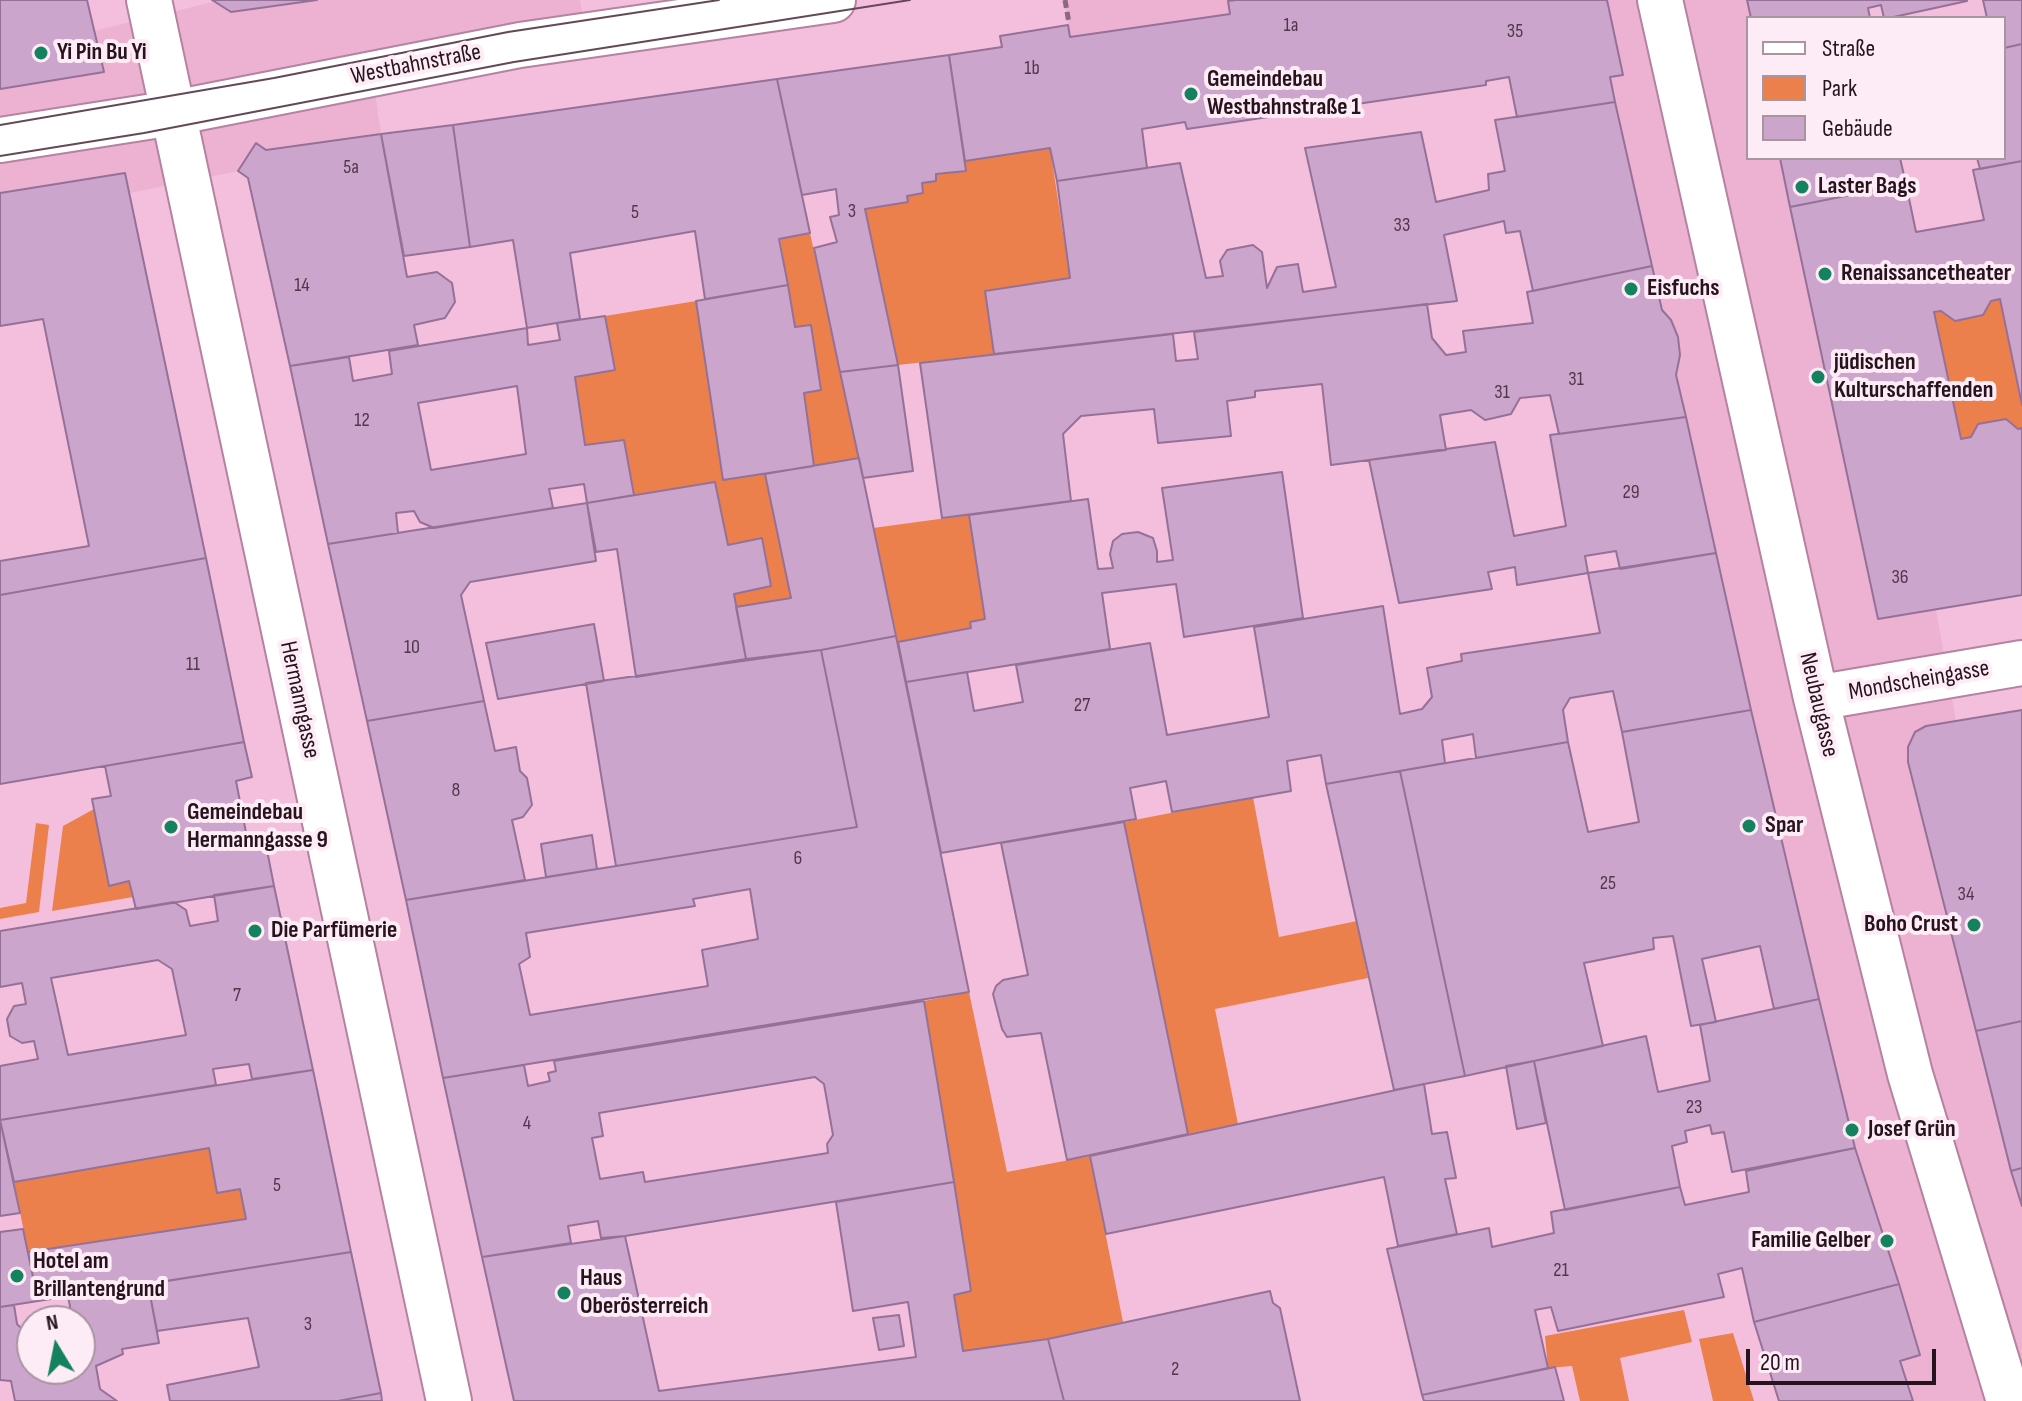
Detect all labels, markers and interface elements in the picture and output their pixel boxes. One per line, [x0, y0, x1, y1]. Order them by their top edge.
house number: 1a [1284, 14, 1298, 38]
legend [1746, 16, 2006, 160]
house number: 35 [1507, 20, 1523, 44]
text: Straße [1822, 34, 1875, 63]
street label: Westbahnstraße [349, 38, 483, 92]
place label: Yi Pin Bu Yi [57, 39, 147, 67]
marker: Yi Pin Bu Yi [32, 44, 50, 62]
house number: 1b [1024, 57, 1040, 81]
place label: Gemeindebau Westbahnstraße 1 [1207, 66, 1361, 122]
text: Park [1822, 74, 1857, 103]
marker: Gemeindebau Westbahnstraße 1 [1182, 85, 1200, 103]
text: Gebäude [1822, 114, 1893, 143]
house number: 5a [343, 156, 359, 180]
place label: Laster Bags [1818, 173, 1916, 201]
marker: Laster Bags [1793, 178, 1811, 196]
house number: 3 [848, 200, 856, 224]
house number: 5 [631, 201, 639, 225]
house number: 33 [1394, 214, 1410, 238]
place label: Renaissancetheater [1841, 260, 2011, 288]
marker: Renaissancetheater [1816, 265, 1834, 283]
house number: 14 [294, 274, 310, 298]
place label: Eisfuchs [1647, 275, 1719, 303]
marker: Eisfuchs [1622, 280, 1640, 298]
place label: jüdischen Kulturschaffenden [1834, 349, 1993, 405]
house number: 31 [1568, 368, 1584, 392]
marker: jüdischen Kulturschaffenden [1809, 368, 1827, 386]
house number: 31 [1494, 381, 1510, 405]
house number: 12 [354, 409, 370, 433]
house number: 29 [1622, 481, 1640, 505]
house number: 36 [1891, 566, 1909, 590]
house number: 10 [404, 636, 420, 660]
street label: Hermanngasse [273, 639, 325, 761]
street label: Neubaugasse [1792, 650, 1844, 760]
house number: 11 [186, 653, 200, 677]
street label: Mondscheingasse [1846, 654, 1992, 708]
house number: 27 [1074, 694, 1090, 718]
house number: 8 [452, 779, 460, 803]
place label: Gemeindebau Hermanngasse 9 [187, 799, 328, 855]
place label: Spar [1765, 812, 1804, 840]
marker: Spar [1740, 817, 1758, 835]
marker: Gemeindebau Hermanngasse 9 [162, 818, 180, 836]
house number: 6 [794, 847, 802, 871]
house number: 25 [1600, 872, 1616, 896]
house number: 34 [1958, 883, 1974, 907]
place label: Boho Crust [1864, 911, 1958, 939]
marker: Boho Crust [1965, 916, 1983, 934]
place label: Die Parfümerie [271, 917, 397, 945]
marker: Die Parfümerie [246, 922, 264, 940]
house number: 7 [233, 984, 241, 1008]
house number: 23 [1686, 1096, 1702, 1120]
house number: 4 [523, 1112, 531, 1136]
place label: Josef Grün [1868, 1116, 1956, 1144]
marker: Josef Grün [1843, 1121, 1861, 1139]
house number: 5 [273, 1174, 281, 1198]
place label: Familie Gelber [1751, 1227, 1871, 1255]
marker: Familie Gelber [1878, 1232, 1896, 1250]
place label: Hotel am Brillantengrund [33, 1248, 165, 1304]
house number: 21 [1553, 1259, 1569, 1283]
place label: Haus Oberösterreich [580, 1265, 709, 1321]
marker: Hotel am Brillantengrund [8, 1267, 26, 1285]
marker: Haus Oberösterreich [555, 1284, 573, 1302]
north arrow [16, 1305, 96, 1385]
text: N [44, 1309, 60, 1337]
house number: 3 [304, 1313, 312, 1337]
scale bar [1750, 1333, 1940, 1383]
text: 20 m [1760, 1348, 1800, 1377]
house number: 2 [1171, 1358, 1179, 1382]

